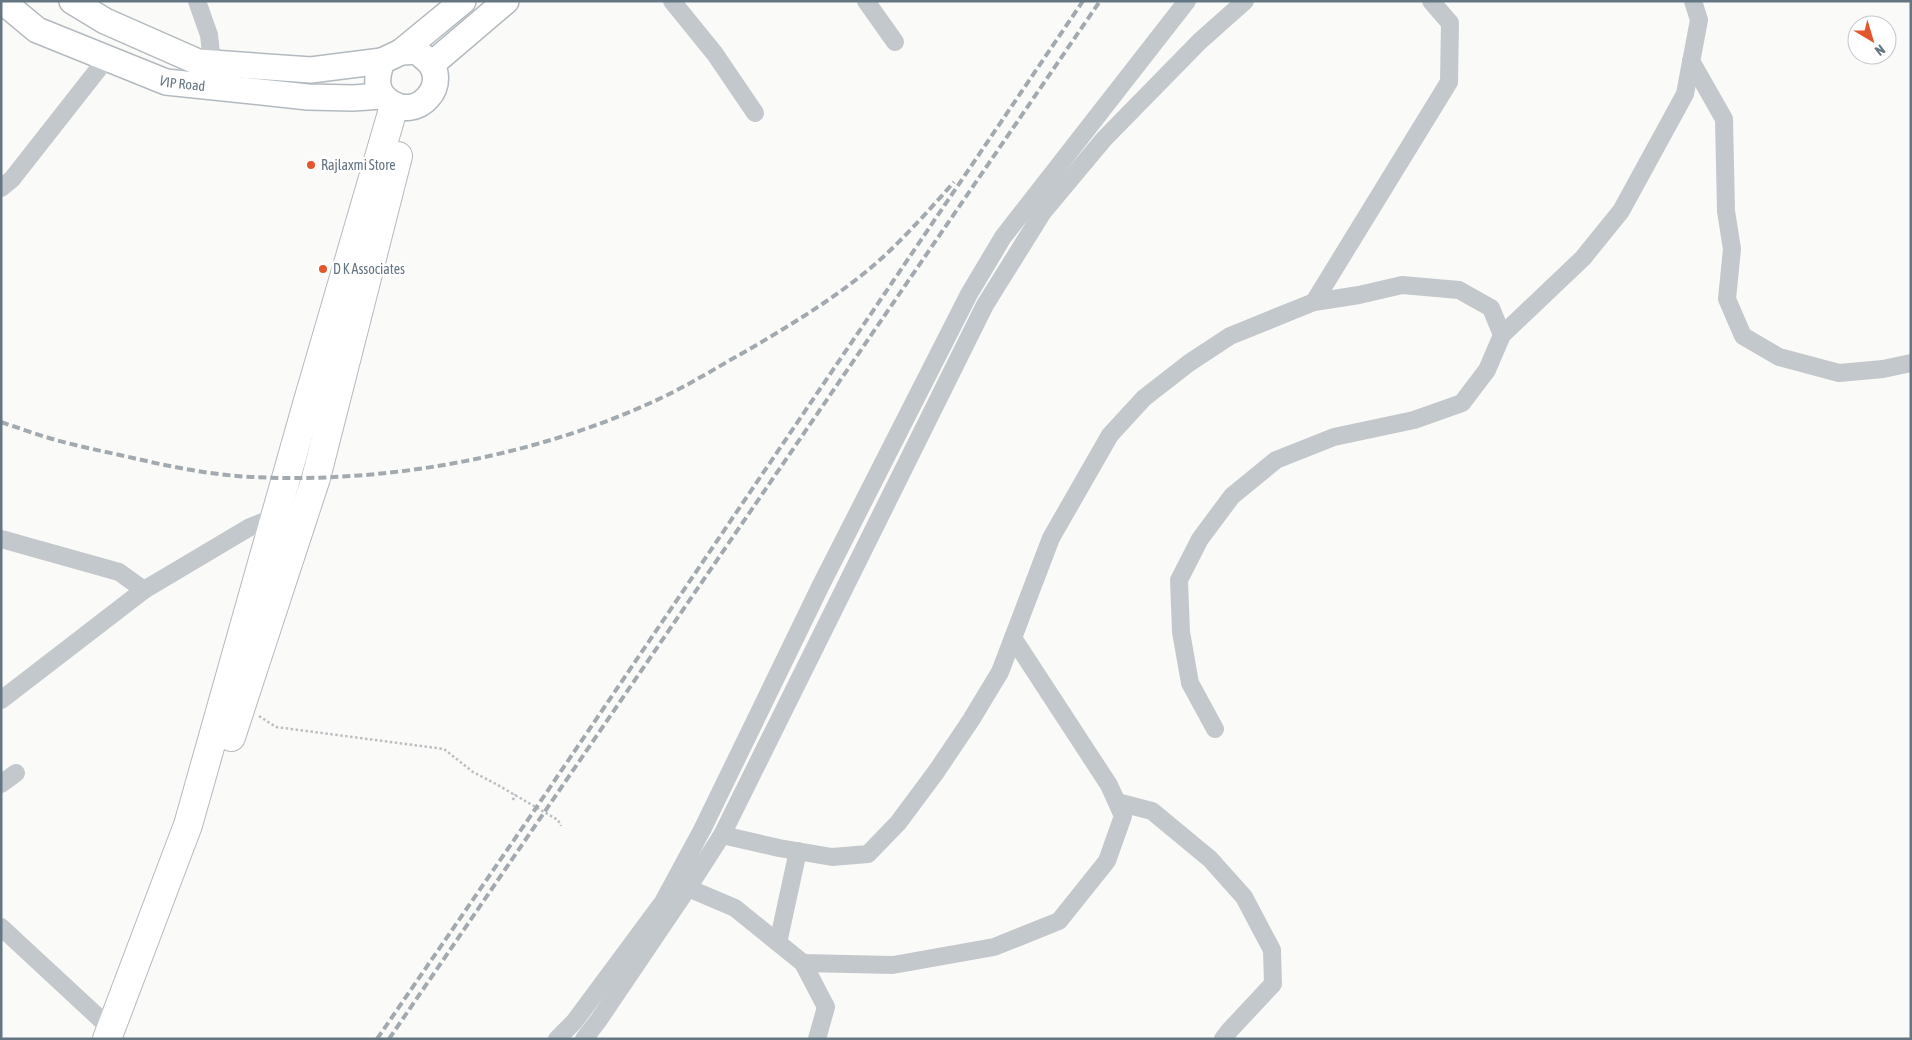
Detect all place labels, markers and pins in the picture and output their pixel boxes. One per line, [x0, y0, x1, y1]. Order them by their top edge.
place label: Rajlaxmi Store [321, 157, 396, 173]
marker: Rajlaxmi Store [305, 159, 317, 171]
place label: D K Associates [333, 261, 405, 277]
marker: D K Associates [317, 263, 329, 275]

